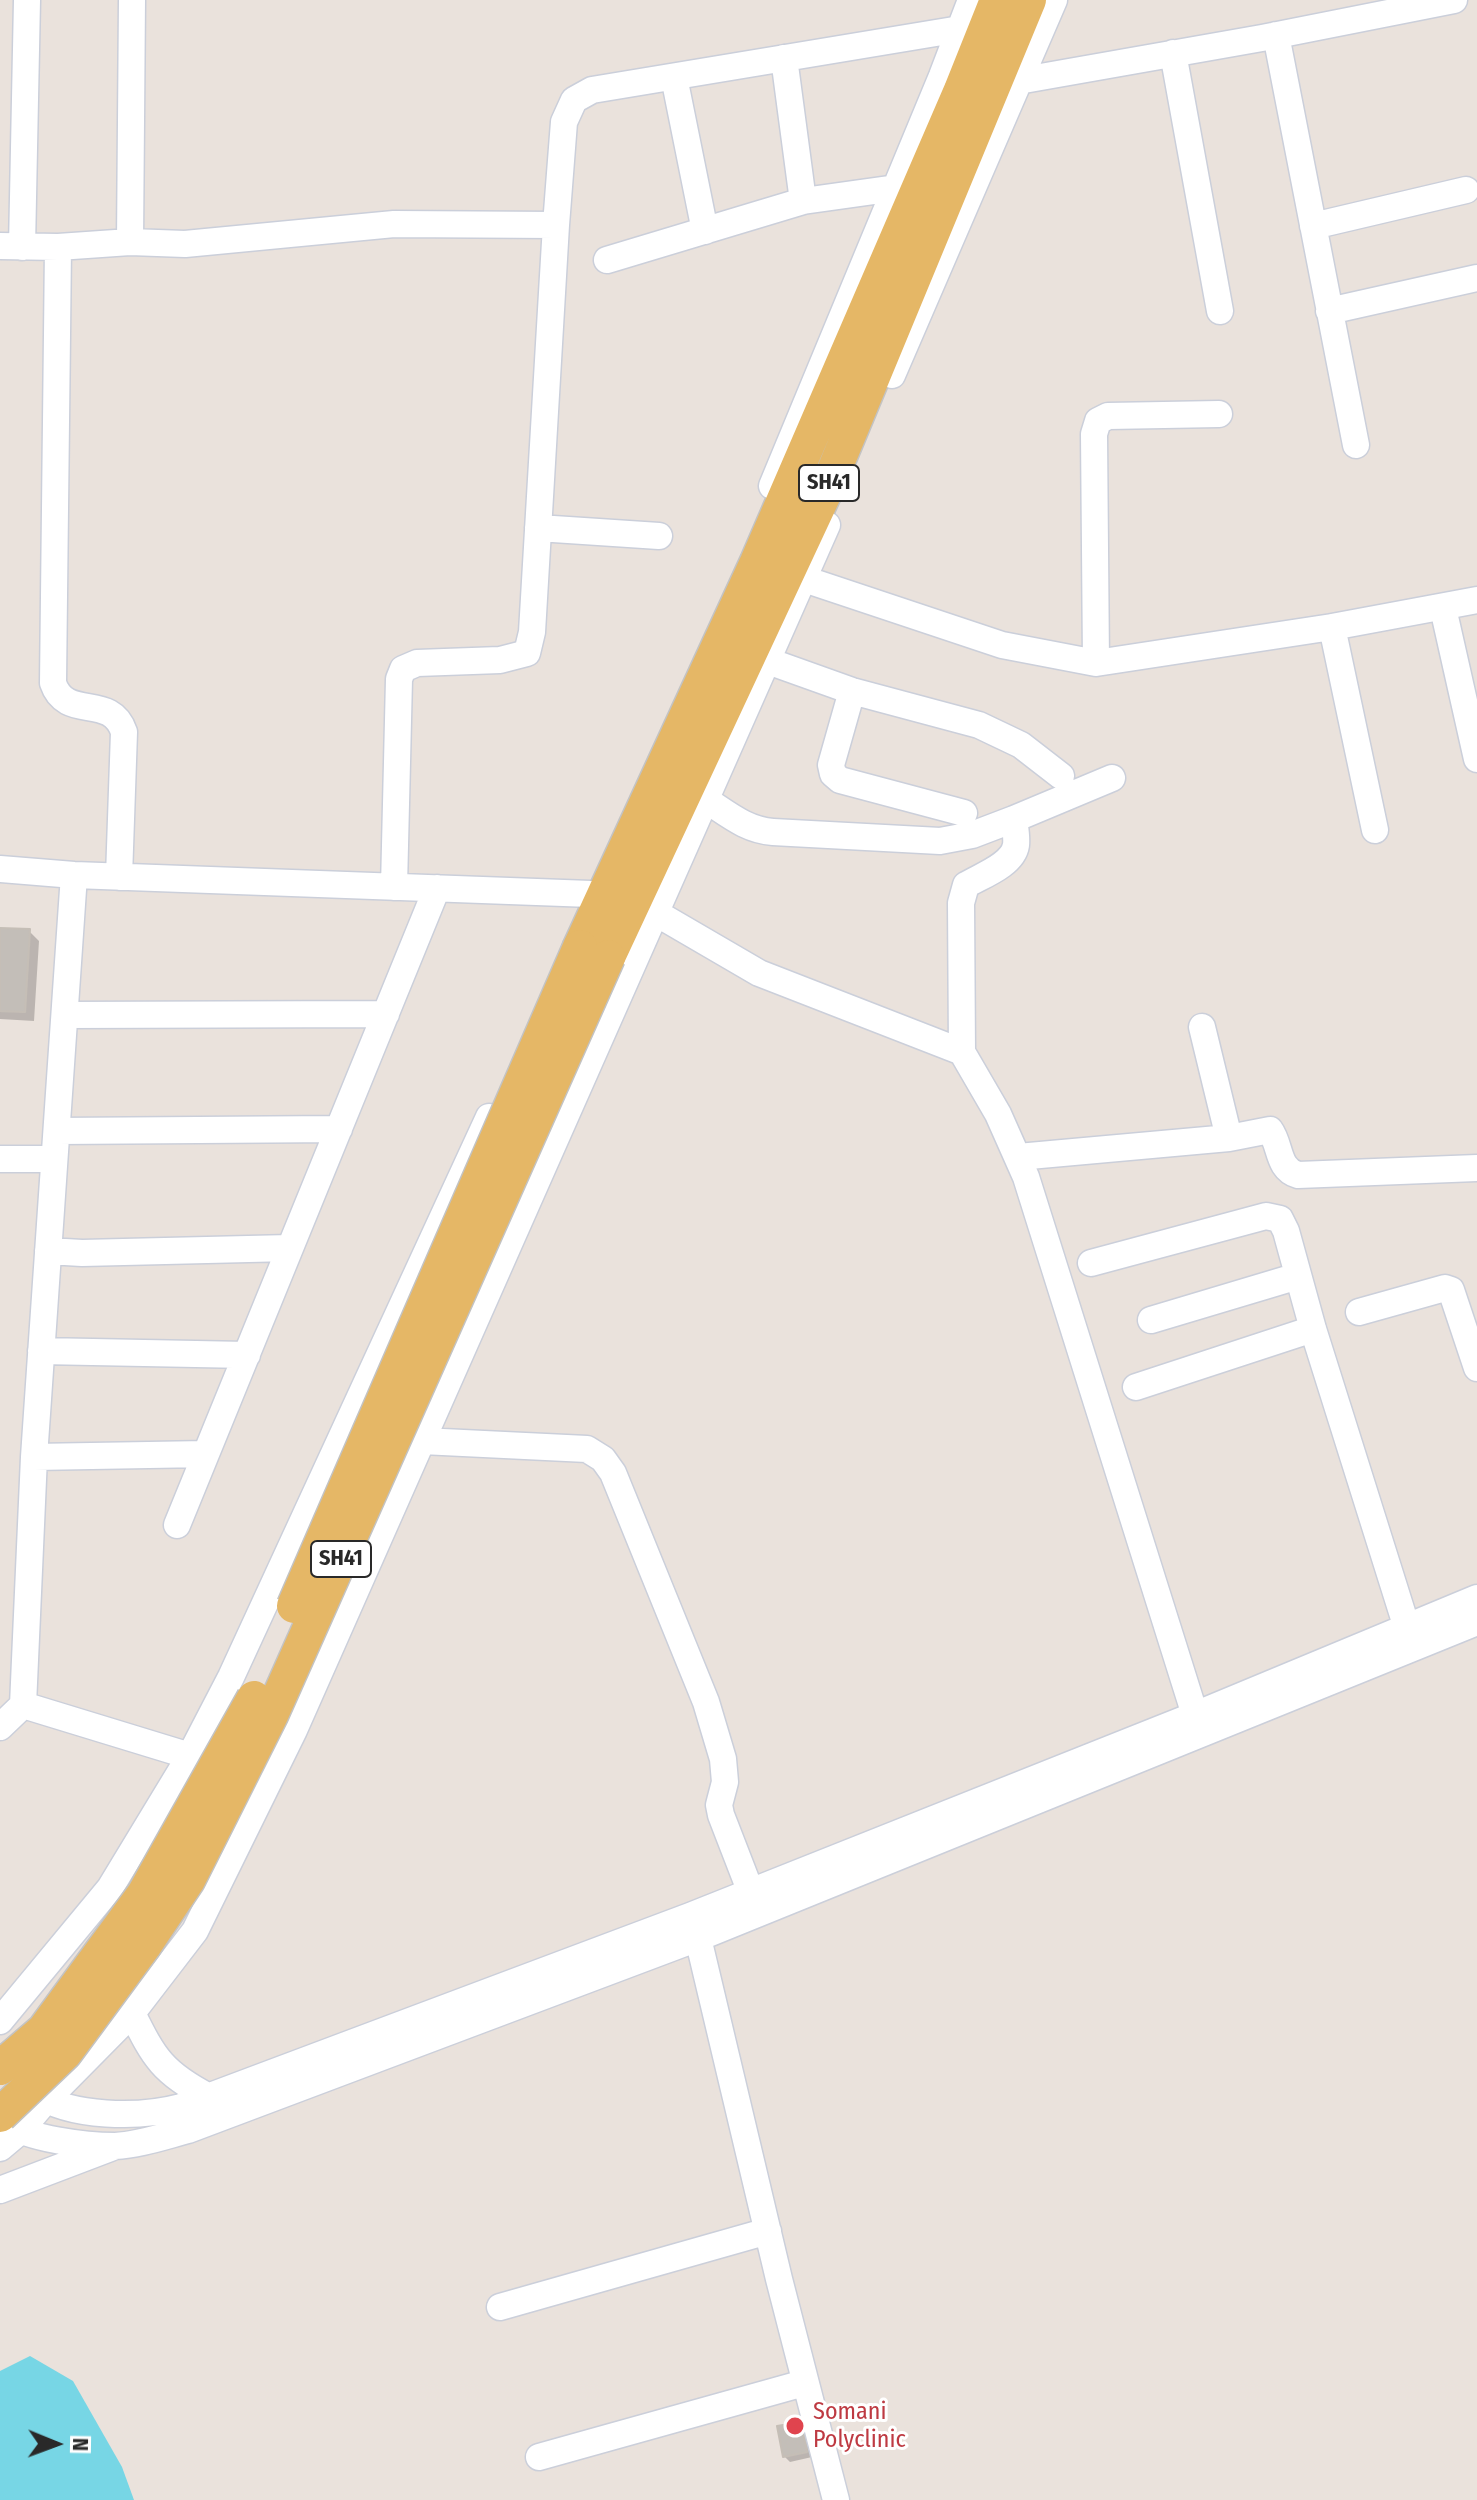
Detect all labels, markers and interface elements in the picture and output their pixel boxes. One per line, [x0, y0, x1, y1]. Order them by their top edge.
road number: SH41 [799, 465, 859, 501]
road number: SH41 [311, 1541, 371, 1577]
place label: Somani Polyclinic [813, 2398, 906, 2454]
north arrow [16, 2404, 96, 2484]
marker: Somani Polyclinic [784, 2415, 806, 2437]
text: N [67, 2438, 94, 2451]

